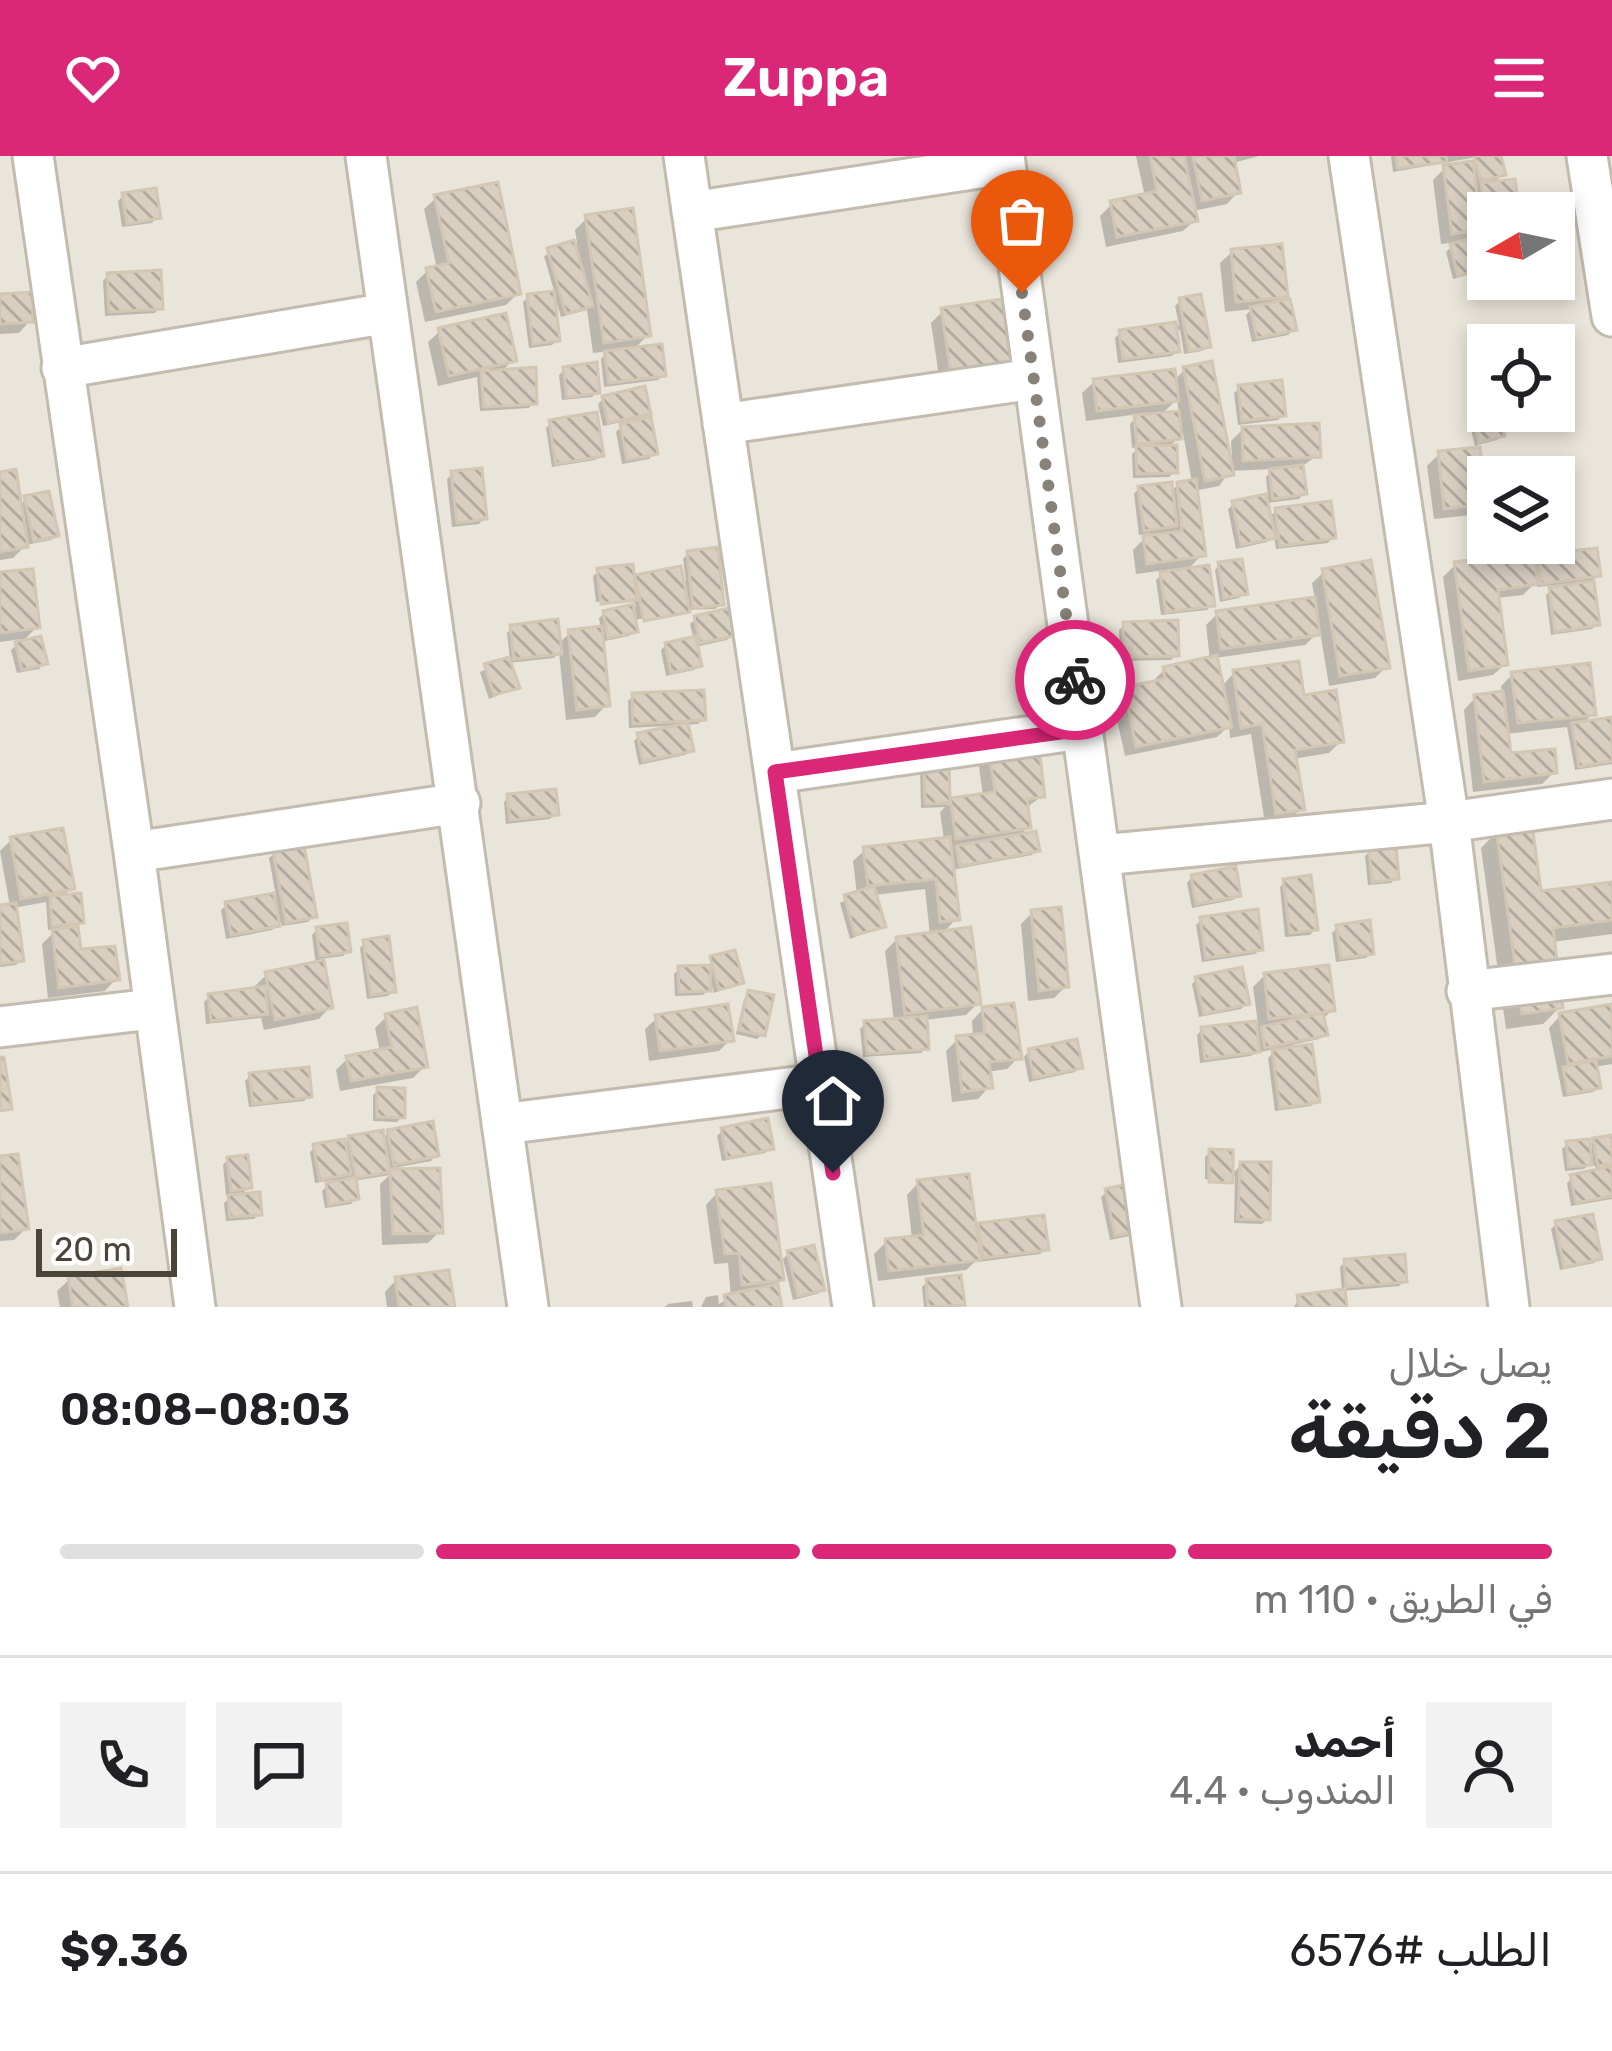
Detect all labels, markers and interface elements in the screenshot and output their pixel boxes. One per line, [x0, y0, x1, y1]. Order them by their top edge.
icon: heart [60, 45, 126, 111]
icon: menu [1486, 45, 1552, 111]
text: Zuppa [723, 46, 889, 110]
pin [971, 170, 1073, 293]
icon: bag [989, 188, 1055, 254]
north arrow [1467, 192, 1575, 300]
map controls [1467, 192, 1575, 564]
button: locate [1467, 324, 1575, 432]
button: layers [1467, 456, 1575, 564]
courier [1015, 620, 1135, 740]
icon: bike [1042, 647, 1108, 713]
pin [782, 1050, 884, 1173]
icon: home [800, 1068, 866, 1134]
scale bar [36, 1223, 177, 1276]
text: 20 m [54, 1230, 132, 1269]
text: يصل خلال [1389, 1341, 1552, 1387]
text: 08:03–08:08 [60, 1383, 350, 1436]
text: 2 دقيقة [1288, 1385, 1552, 1478]
text: في الطريق · 110 m [1254, 1577, 1552, 1623]
button: phone [60, 1702, 186, 1828]
button: chat [216, 1702, 342, 1828]
button: person [1426, 1702, 1552, 1828]
text: أحمد [1293, 1715, 1396, 1768]
text: المندوب · 4.4 [1169, 1768, 1396, 1814]
text: $9.36 [60, 1924, 188, 1977]
text: الطلب #6576 [1289, 1924, 1552, 1977]

